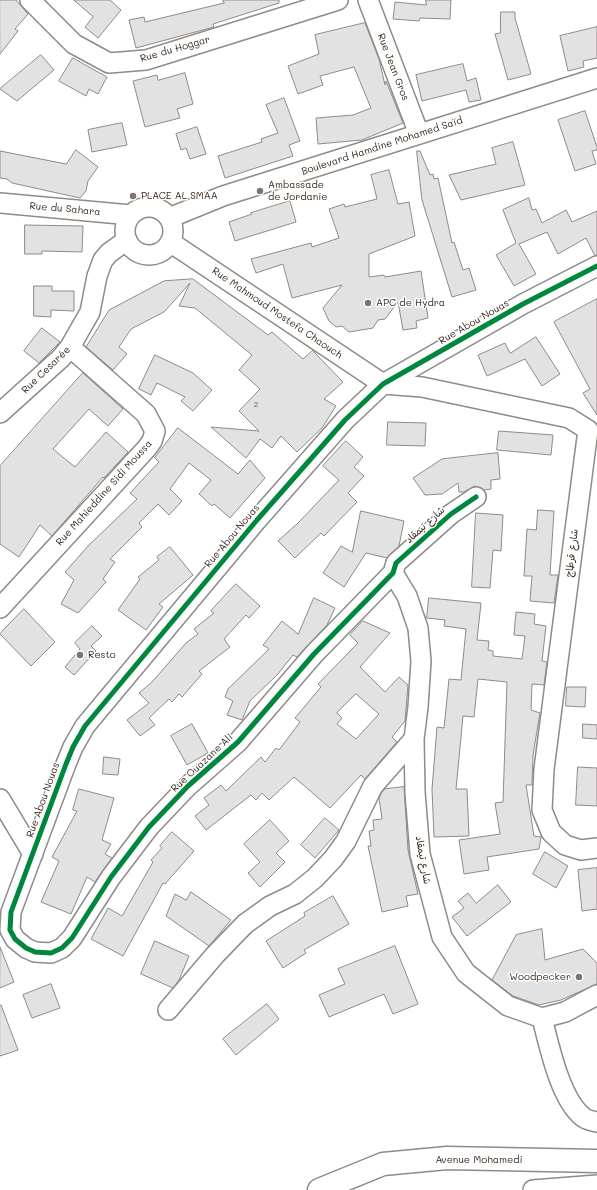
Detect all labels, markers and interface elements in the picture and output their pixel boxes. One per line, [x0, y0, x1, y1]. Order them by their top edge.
street label: Rue Jean Gros [375, 32, 411, 102]
street label: Rue du Hoggar [139, 33, 211, 65]
street label: Boulevard Hamdine Mohamed Saïd [300, 114, 464, 178]
place label: Ambassade de Jordanie [268, 179, 328, 202]
marker: Ambassade de Jordanie [255, 186, 265, 196]
place label: PLACE AL SMAA [141, 190, 218, 202]
marker: PLACE AL SMAA [128, 191, 138, 201]
street label: Rue du Sahara [29, 200, 101, 218]
street label: Rue Mahmoud Mostefa Chaouch [210, 265, 344, 361]
place label: APC de Hydra [376, 297, 445, 309]
street label: Rue Abou Nouas [437, 297, 511, 347]
marker: APC de Hydra [363, 298, 373, 308]
street label: Rue Cesarée [19, 344, 73, 396]
house number: 2 [254, 400, 258, 410]
street label: Rue Mahieddine Sidi Moussa [53, 438, 155, 548]
street label: Rue Abou Nouas [202, 502, 262, 570]
street label: شارع تيمقاد [403, 504, 447, 546]
street label: شارع قرطاج [563, 528, 581, 578]
place label: Resto [88, 649, 116, 661]
marker: Resto [75, 650, 85, 660]
street label: Rue Ouazane Ali [169, 731, 235, 795]
street label: Rue Abou Nouas [24, 761, 62, 839]
street label: شارع تيمقاد [413, 835, 433, 885]
place label: Woodpecker [509, 971, 571, 983]
marker: Woodpecker [574, 972, 584, 982]
street label: Avenue Mohamedi [435, 1154, 523, 1166]

